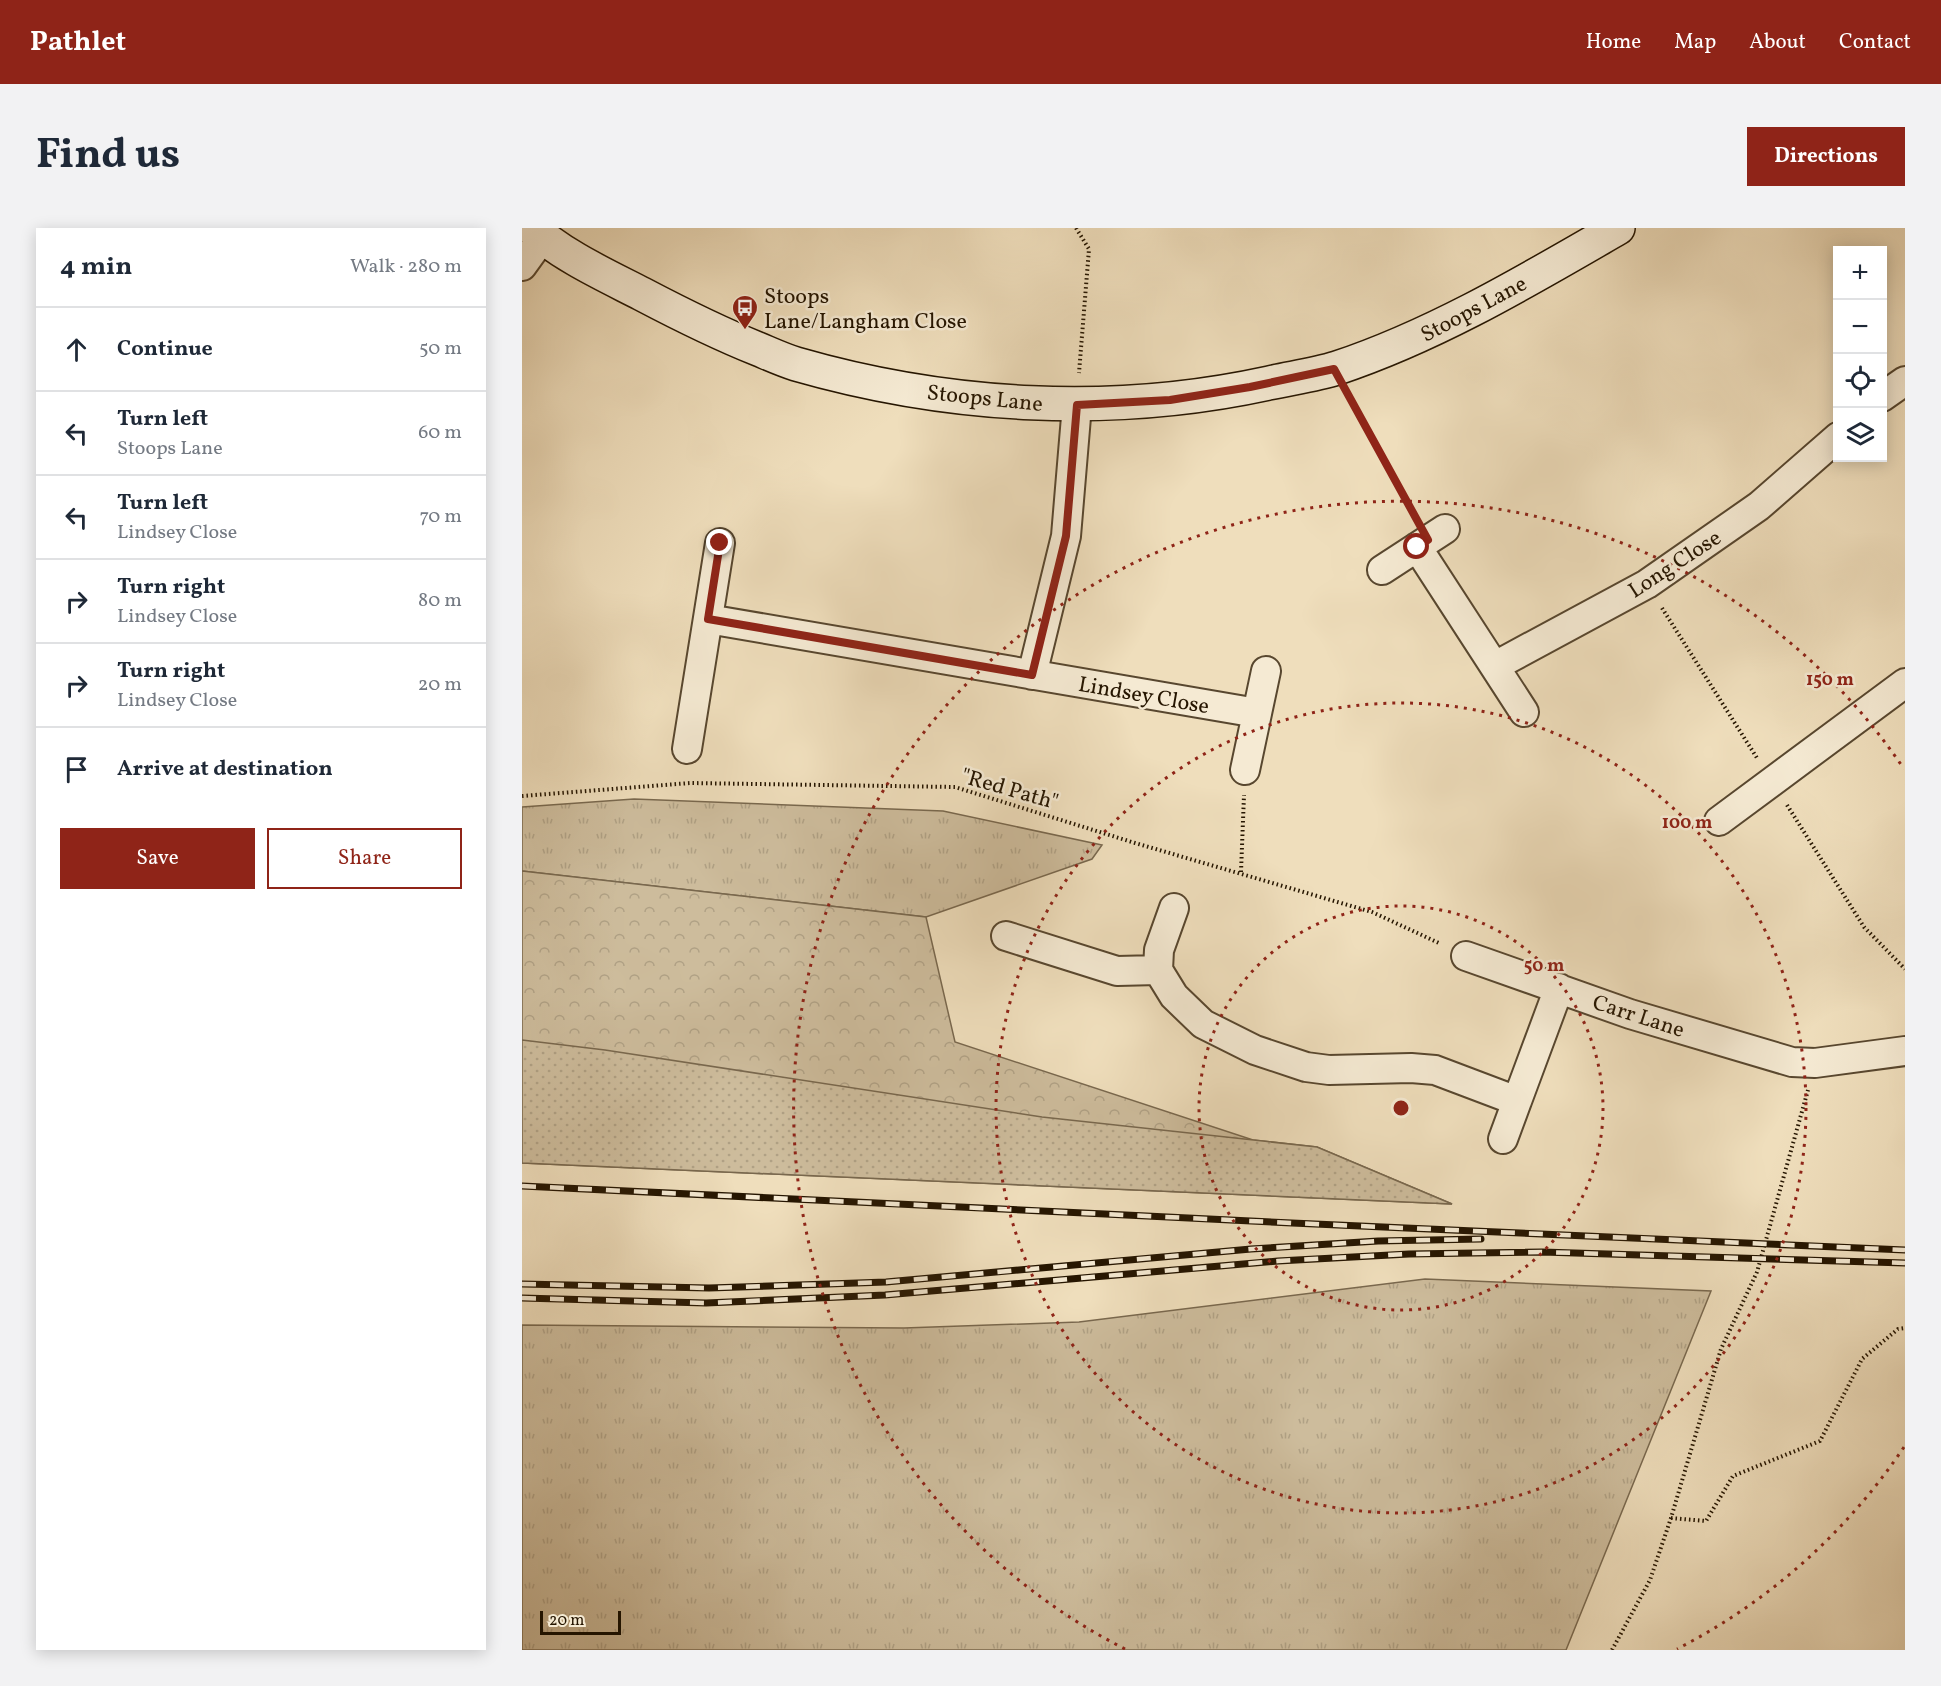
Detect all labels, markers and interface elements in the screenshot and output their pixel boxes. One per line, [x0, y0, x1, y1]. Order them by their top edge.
text: Pathlet [30, 23, 126, 62]
text: Home [1586, 28, 1641, 57]
text: Map [1674, 28, 1716, 57]
text: About [1749, 28, 1806, 57]
text: Contact [1839, 28, 1911, 57]
text: Find us [36, 127, 180, 186]
button: Directions [1747, 127, 1905, 186]
map controls [1833, 246, 1887, 462]
button: + [1833, 246, 1887, 300]
text: 4 min [60, 249, 132, 285]
text: Walk · 280 m [350, 253, 462, 281]
street label: Stoops Lane [1416, 269, 1533, 351]
place label: Stoops Lane/Langham Close [764, 282, 967, 338]
bus stop icon: Stoops Lane/Langham Close [730, 293, 760, 331]
button: − [1833, 300, 1887, 354]
icon: ahead [60, 333, 93, 366]
text: Continue [117, 334, 213, 365]
text: 50 m [419, 335, 462, 363]
button: locate [1833, 354, 1887, 408]
street label: Stoops Lane [925, 378, 1044, 421]
text: Turn left [117, 404, 208, 435]
button: layers [1833, 408, 1887, 462]
icon: left [60, 417, 93, 450]
text: 60 m [418, 419, 462, 447]
text: Stoops Lane [117, 435, 223, 463]
text: Turn left [117, 488, 208, 519]
icon: left [60, 501, 93, 534]
text: 70 m [419, 503, 462, 531]
text: Lindsey Close [117, 519, 237, 547]
street label: Long Close [1623, 523, 1728, 607]
route end [706, 529, 732, 555]
route start [1403, 533, 1429, 559]
text: Turn right [117, 572, 225, 603]
icon: right [60, 585, 93, 618]
text: 80 m [418, 587, 462, 615]
text: Lindsey Close [117, 603, 237, 631]
text: Turn right [117, 656, 225, 687]
text: 150 m [1806, 668, 1854, 693]
icon: right [60, 669, 93, 702]
street label: Lindsey Close [1076, 670, 1211, 723]
text: 20 m [418, 671, 462, 699]
text: Lindsey Close [117, 687, 237, 715]
icon: arrive [60, 753, 93, 786]
text: Arrive at destination [117, 754, 333, 785]
street label: "Red Path" [957, 762, 1062, 819]
text: 100 m [1662, 811, 1712, 836]
button: Save [60, 828, 255, 889]
button: Share [267, 828, 462, 889]
text: 50 m [1524, 954, 1564, 979]
street label: Carr Lane [1588, 988, 1688, 1047]
centre of rings [1391, 1098, 1411, 1118]
scale bar [540, 1608, 621, 1636]
text: 20 m [549, 1610, 584, 1632]

